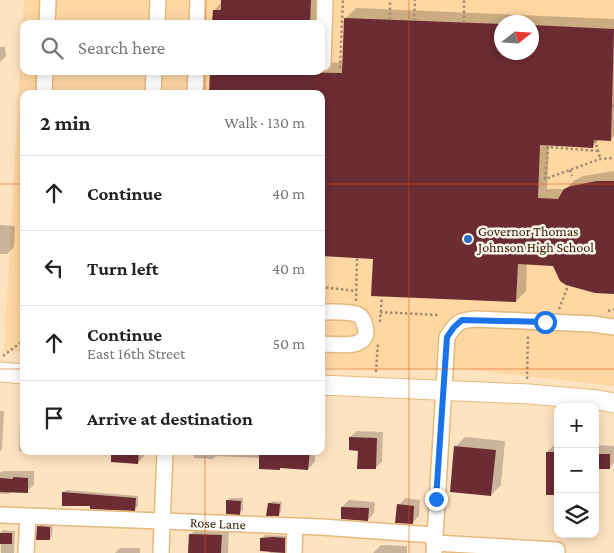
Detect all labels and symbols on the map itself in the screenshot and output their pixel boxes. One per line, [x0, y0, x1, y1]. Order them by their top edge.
north arrow [494, 15, 539, 60]
place label: Governor Thomas Johnson High School [476, 223, 594, 255]
marker: Governor Thomas Johnson High School [462, 233, 474, 245]
route start [534, 311, 557, 334]
route end [425, 488, 448, 511]
street label: Rose Lane [190, 514, 246, 532]

